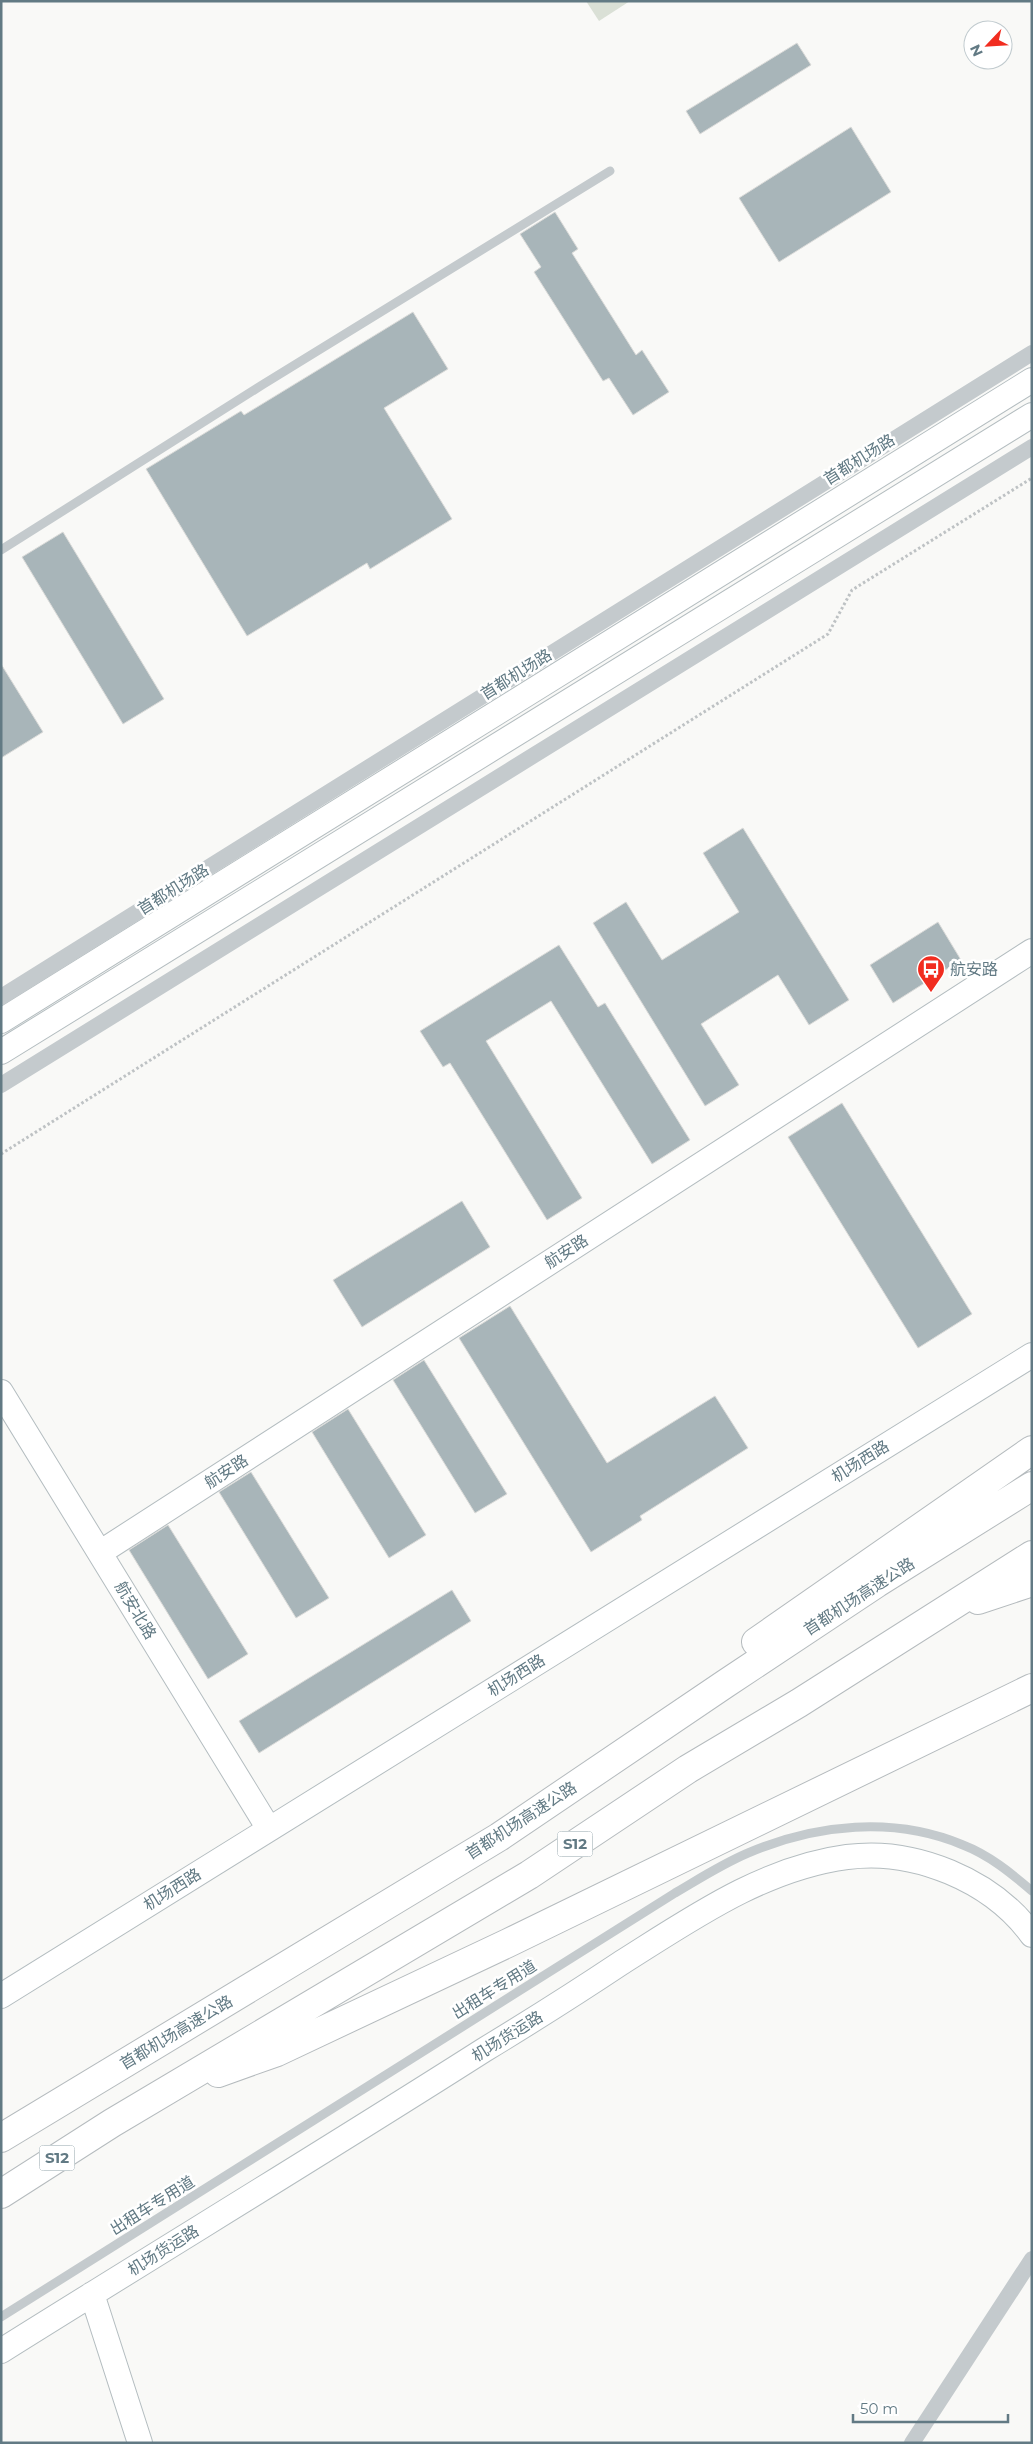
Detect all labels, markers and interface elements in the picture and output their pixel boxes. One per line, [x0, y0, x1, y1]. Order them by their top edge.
north arrow [963, 20, 1013, 70]
text: N [966, 42, 987, 59]
street label: 首都机场路 [820, 430, 898, 489]
street label: 首都机场路 [477, 645, 555, 704]
street label: 首都机场路 [134, 860, 212, 919]
bus stop icon: 航安路 [916, 954, 946, 993]
place label: 航安路 [950, 960, 998, 979]
street label: 航安路 [541, 1230, 592, 1272]
street label: 机场西路 [828, 1436, 892, 1486]
street label: 航安路 [201, 1450, 252, 1492]
street label: 首都机场高速公路 [800, 1554, 918, 1639]
street label: 航安北路 [111, 1578, 160, 1643]
street label: 机场西路 [484, 1650, 548, 1700]
street label: 首都机场高速公路 [462, 1778, 580, 1863]
road number: S12 [558, 1832, 592, 1856]
street label: 机场西路 [140, 1864, 204, 1914]
street label: 出租车专用道 [449, 1956, 540, 2023]
street label: 首都机场高速公路 [116, 1991, 236, 2074]
street label: 机场货运路 [468, 2007, 546, 2066]
road number: S12 [40, 2146, 74, 2170]
street label: 出租车专用道 [107, 2172, 198, 2239]
street label: 机场货运路 [124, 2221, 202, 2280]
scale bar [853, 2392, 1008, 2424]
text: 50 m [860, 2399, 898, 2418]

